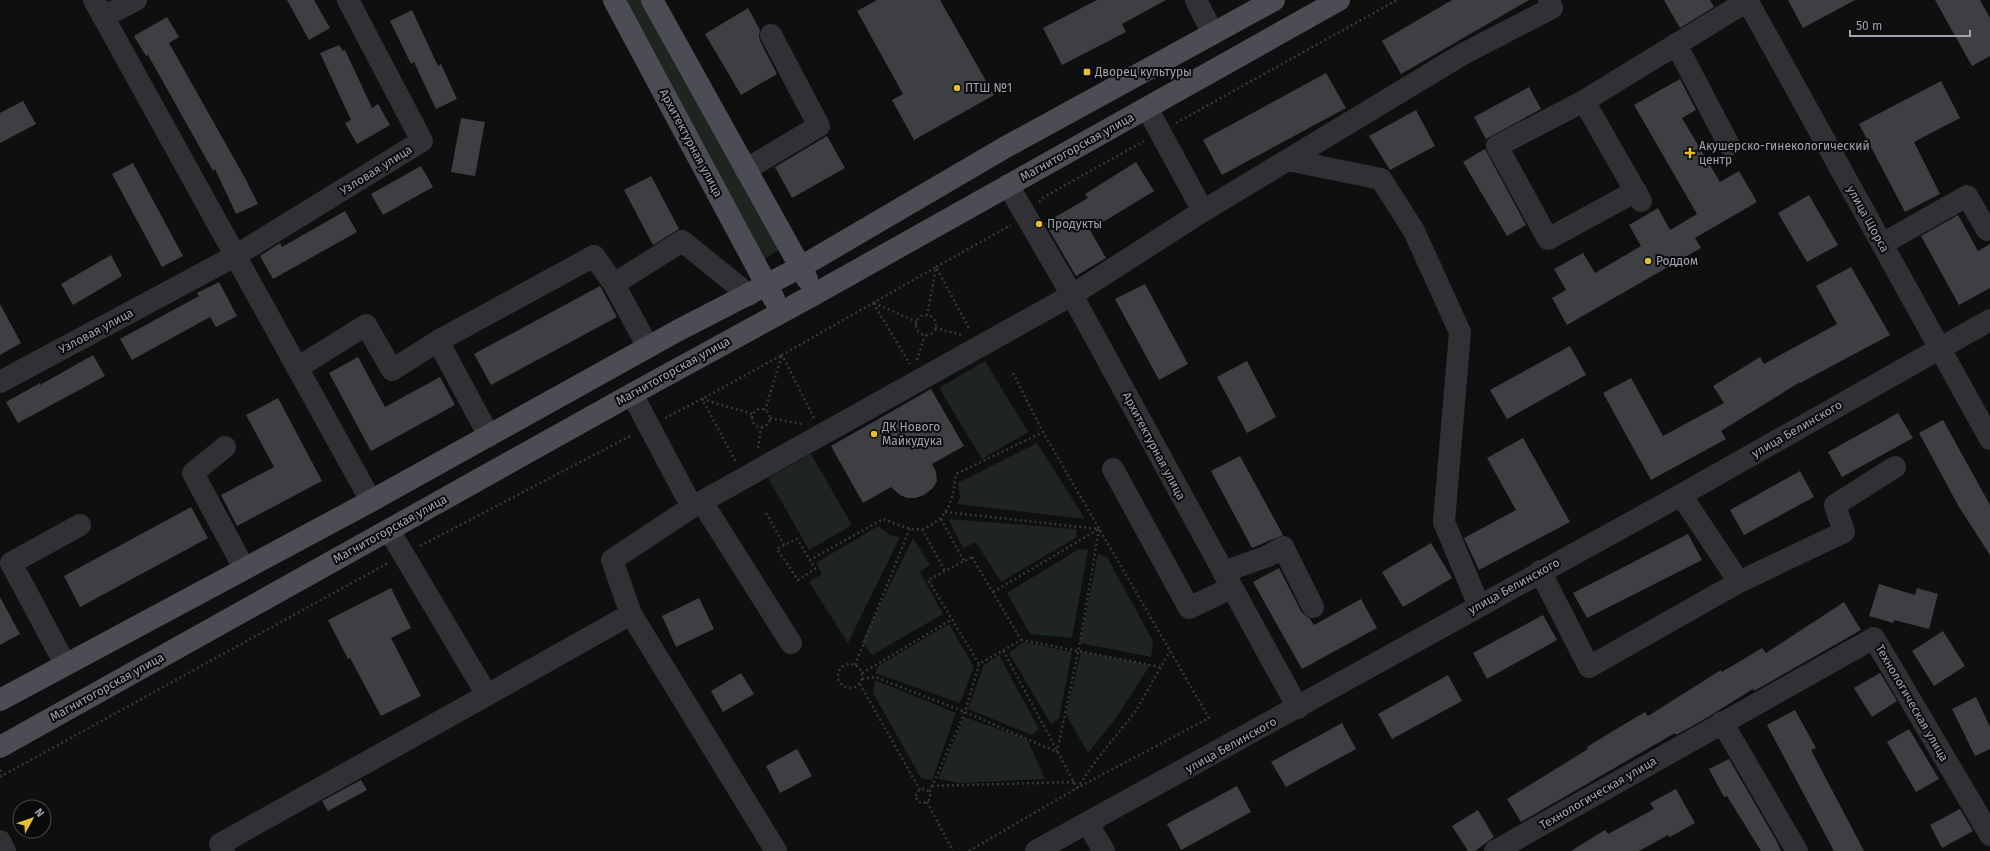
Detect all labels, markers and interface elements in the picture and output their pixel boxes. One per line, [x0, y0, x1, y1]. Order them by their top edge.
scale bar [1850, 12, 1970, 38]
text: 50 m [1856, 19, 1882, 33]
place label: Дворец культуры [1094, 65, 1192, 79]
marker: Дворец культуры [1082, 67, 1092, 77]
place label: ПТШ №1 [965, 81, 1012, 95]
marker: ПТШ №1 [952, 83, 962, 93]
street label: Архитектурная улица [657, 87, 725, 199]
street label: Магнитогорская улица [1018, 110, 1136, 184]
place label: Акушерско-гинекологический центр [1699, 139, 1870, 167]
street label: Узловая улица [337, 142, 415, 198]
marker: Акушерско-гинекологический центр [1684, 147, 1696, 159]
street label: улица Щорса [1844, 183, 1892, 255]
place label: Продукты [1047, 217, 1102, 231]
marker: Продукты [1034, 219, 1044, 229]
place label: Роддом [1656, 254, 1698, 268]
marker: Роддом [1643, 256, 1653, 266]
street label: Узловая улица [56, 306, 136, 356]
street label: Магнитогорская улица [614, 334, 732, 408]
street label: Архитектурная улица [1120, 390, 1188, 502]
street label: улица Белинского [1749, 397, 1845, 461]
place label: ДК Нового Майкудука [881, 420, 942, 448]
marker: ДК Нового Майкудука [869, 429, 879, 439]
street label: Магнитогорская улица [331, 492, 449, 566]
street label: улица Белинского [1466, 555, 1562, 617]
street label: Технологическая улица [1873, 642, 1951, 764]
street label: Магнитогорская улица [48, 650, 166, 724]
street label: улица Белинского [1183, 714, 1279, 776]
street label: Технологическая улица [1537, 754, 1659, 832]
north arrow [12, 799, 52, 839]
text: N [32, 806, 47, 820]

